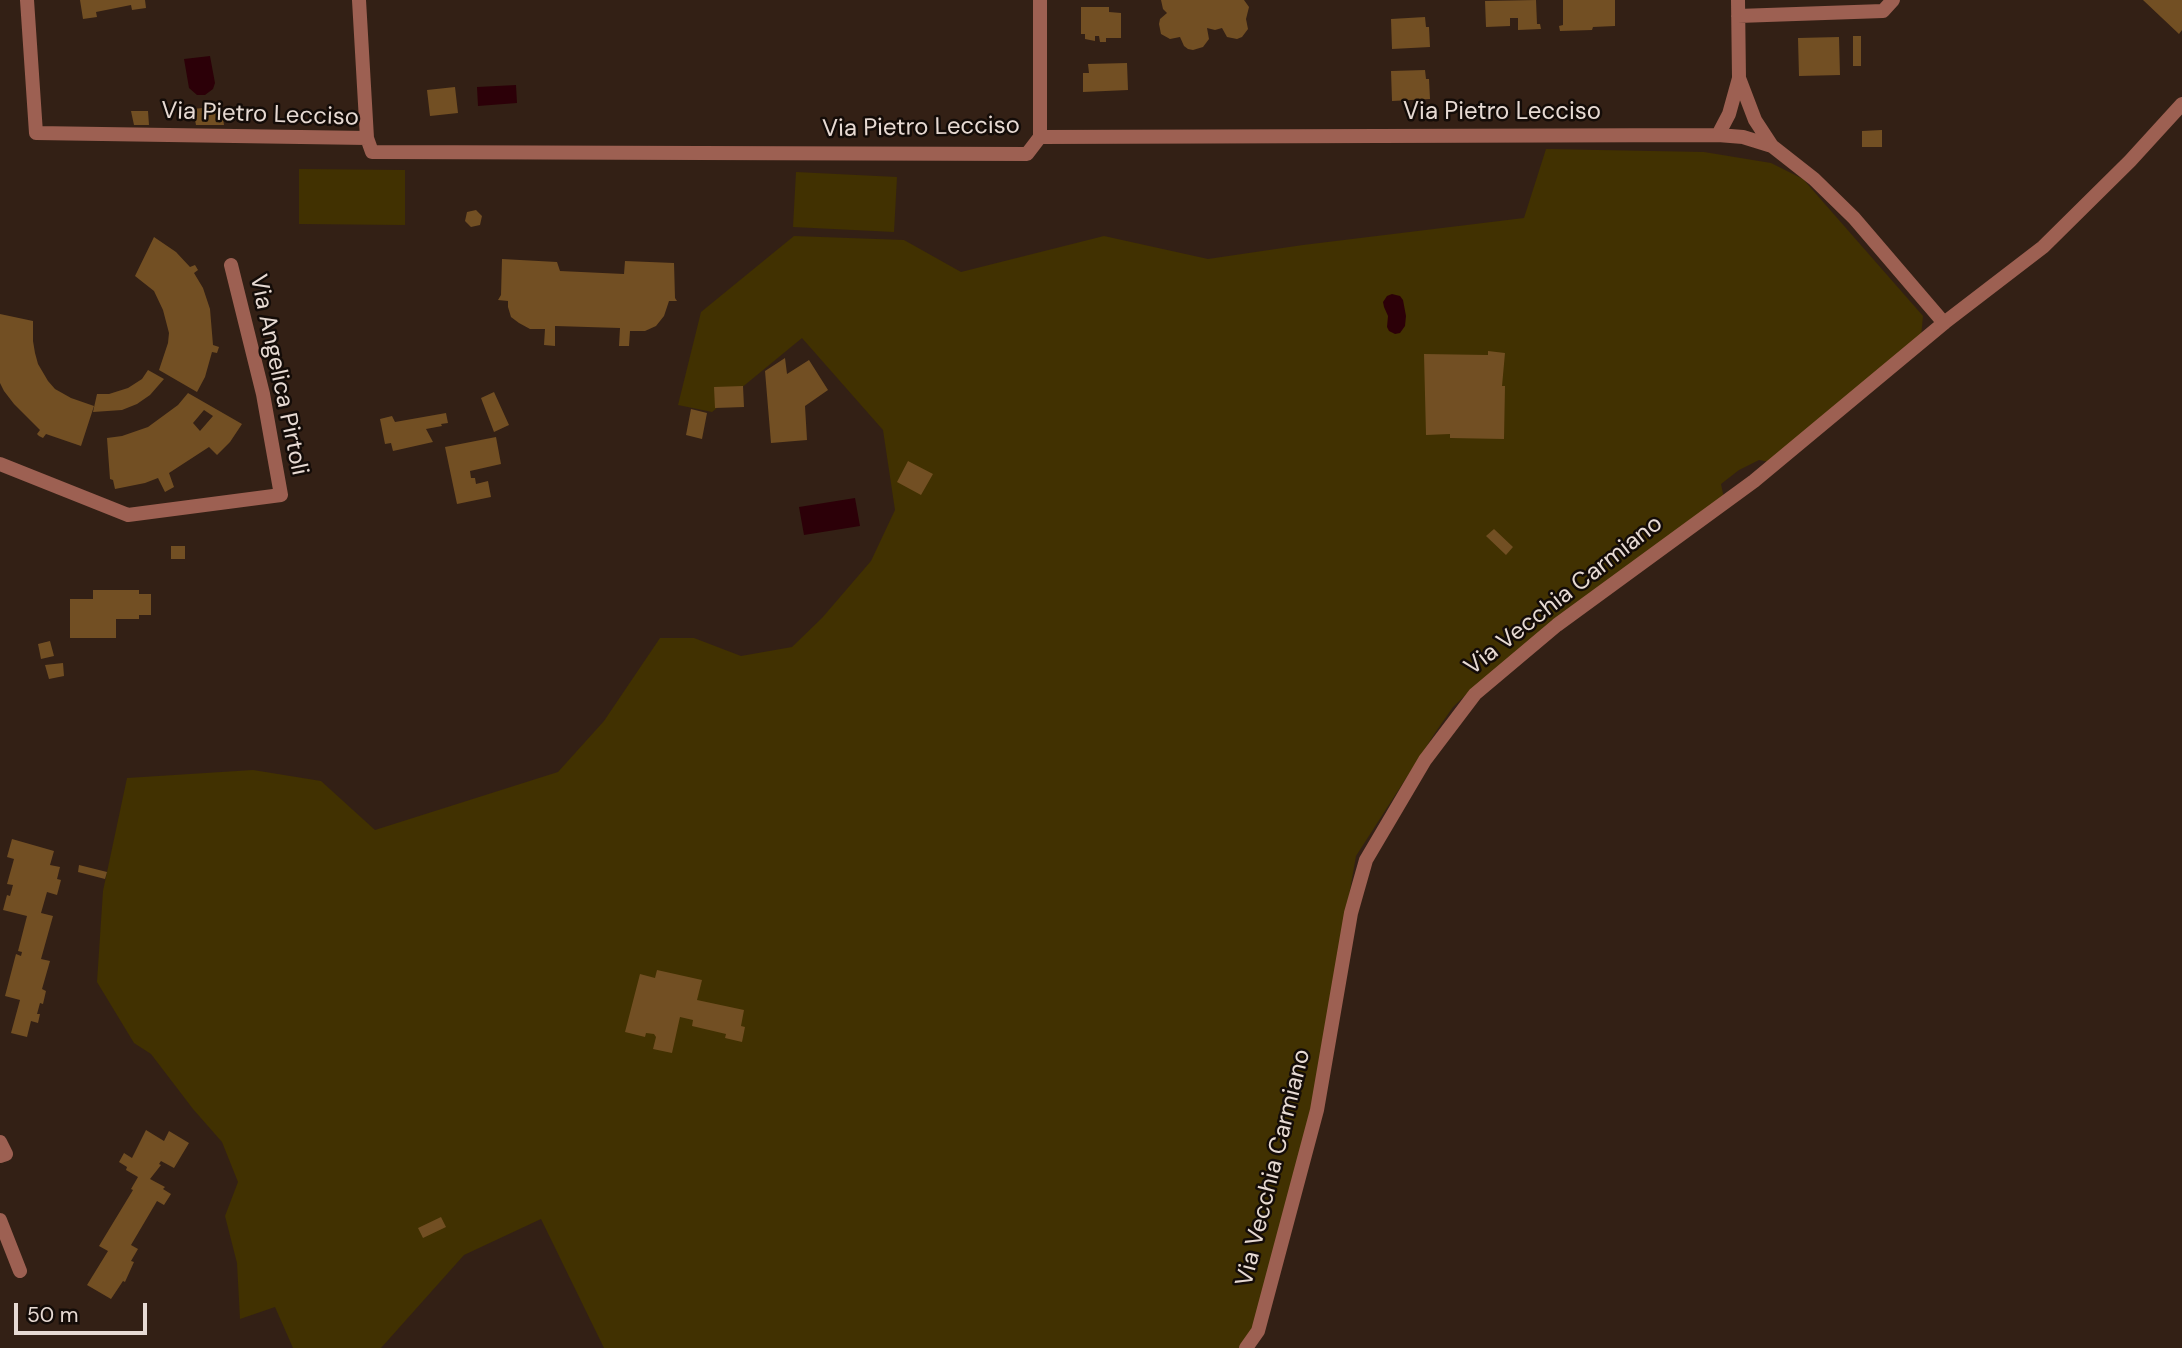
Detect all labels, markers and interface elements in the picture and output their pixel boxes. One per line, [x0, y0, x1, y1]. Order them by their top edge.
street label: Via Pietro Lecciso [161, 97, 359, 133]
street label: Via Pietro Lecciso [1403, 99, 1601, 127]
street label: Via Pietro Lecciso [822, 112, 1020, 144]
street label: Via Angelica Pirtoli [243, 272, 313, 478]
street label: Via Vecchia Carmiano [1459, 510, 1669, 682]
street label: Via Vecchia Carmiano [1231, 1047, 1317, 1289]
scale bar [18, 1288, 150, 1332]
text: 50 m [27, 1301, 78, 1329]

